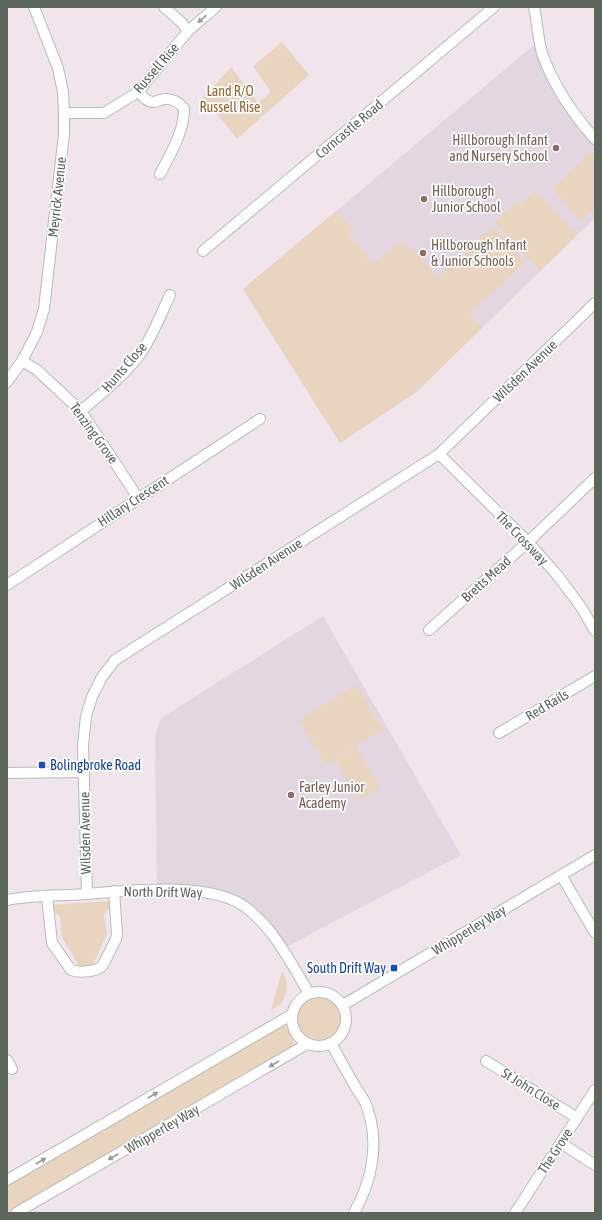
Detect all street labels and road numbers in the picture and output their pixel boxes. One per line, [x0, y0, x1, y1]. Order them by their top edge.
street label: Russell Rise [130, 40, 182, 96]
street label: Corncastle Road [312, 96, 386, 162]
street label: Meyrick Avenue [45, 156, 69, 238]
street label: Wilsden Avenue [490, 337, 560, 405]
street label: Hunts Close [98, 339, 150, 395]
street label: Tenzing Grove [67, 399, 121, 467]
street label: Hillary Crescent [95, 472, 171, 530]
street label: The Crossway [493, 508, 552, 568]
street label: Wilsden Avenue [227, 535, 305, 593]
street label: Bretts Mead [458, 553, 514, 605]
street label: Red Rails [523, 686, 571, 724]
street label: Wilsden Avenue [76, 792, 94, 874]
street label: North Drift Way [124, 883, 203, 901]
street label: Whipperley Way [429, 902, 509, 958]
street label: St John Close [499, 1065, 563, 1113]
street label: Whipperley Way [122, 1101, 202, 1157]
street label: The Grove [534, 1125, 576, 1177]

